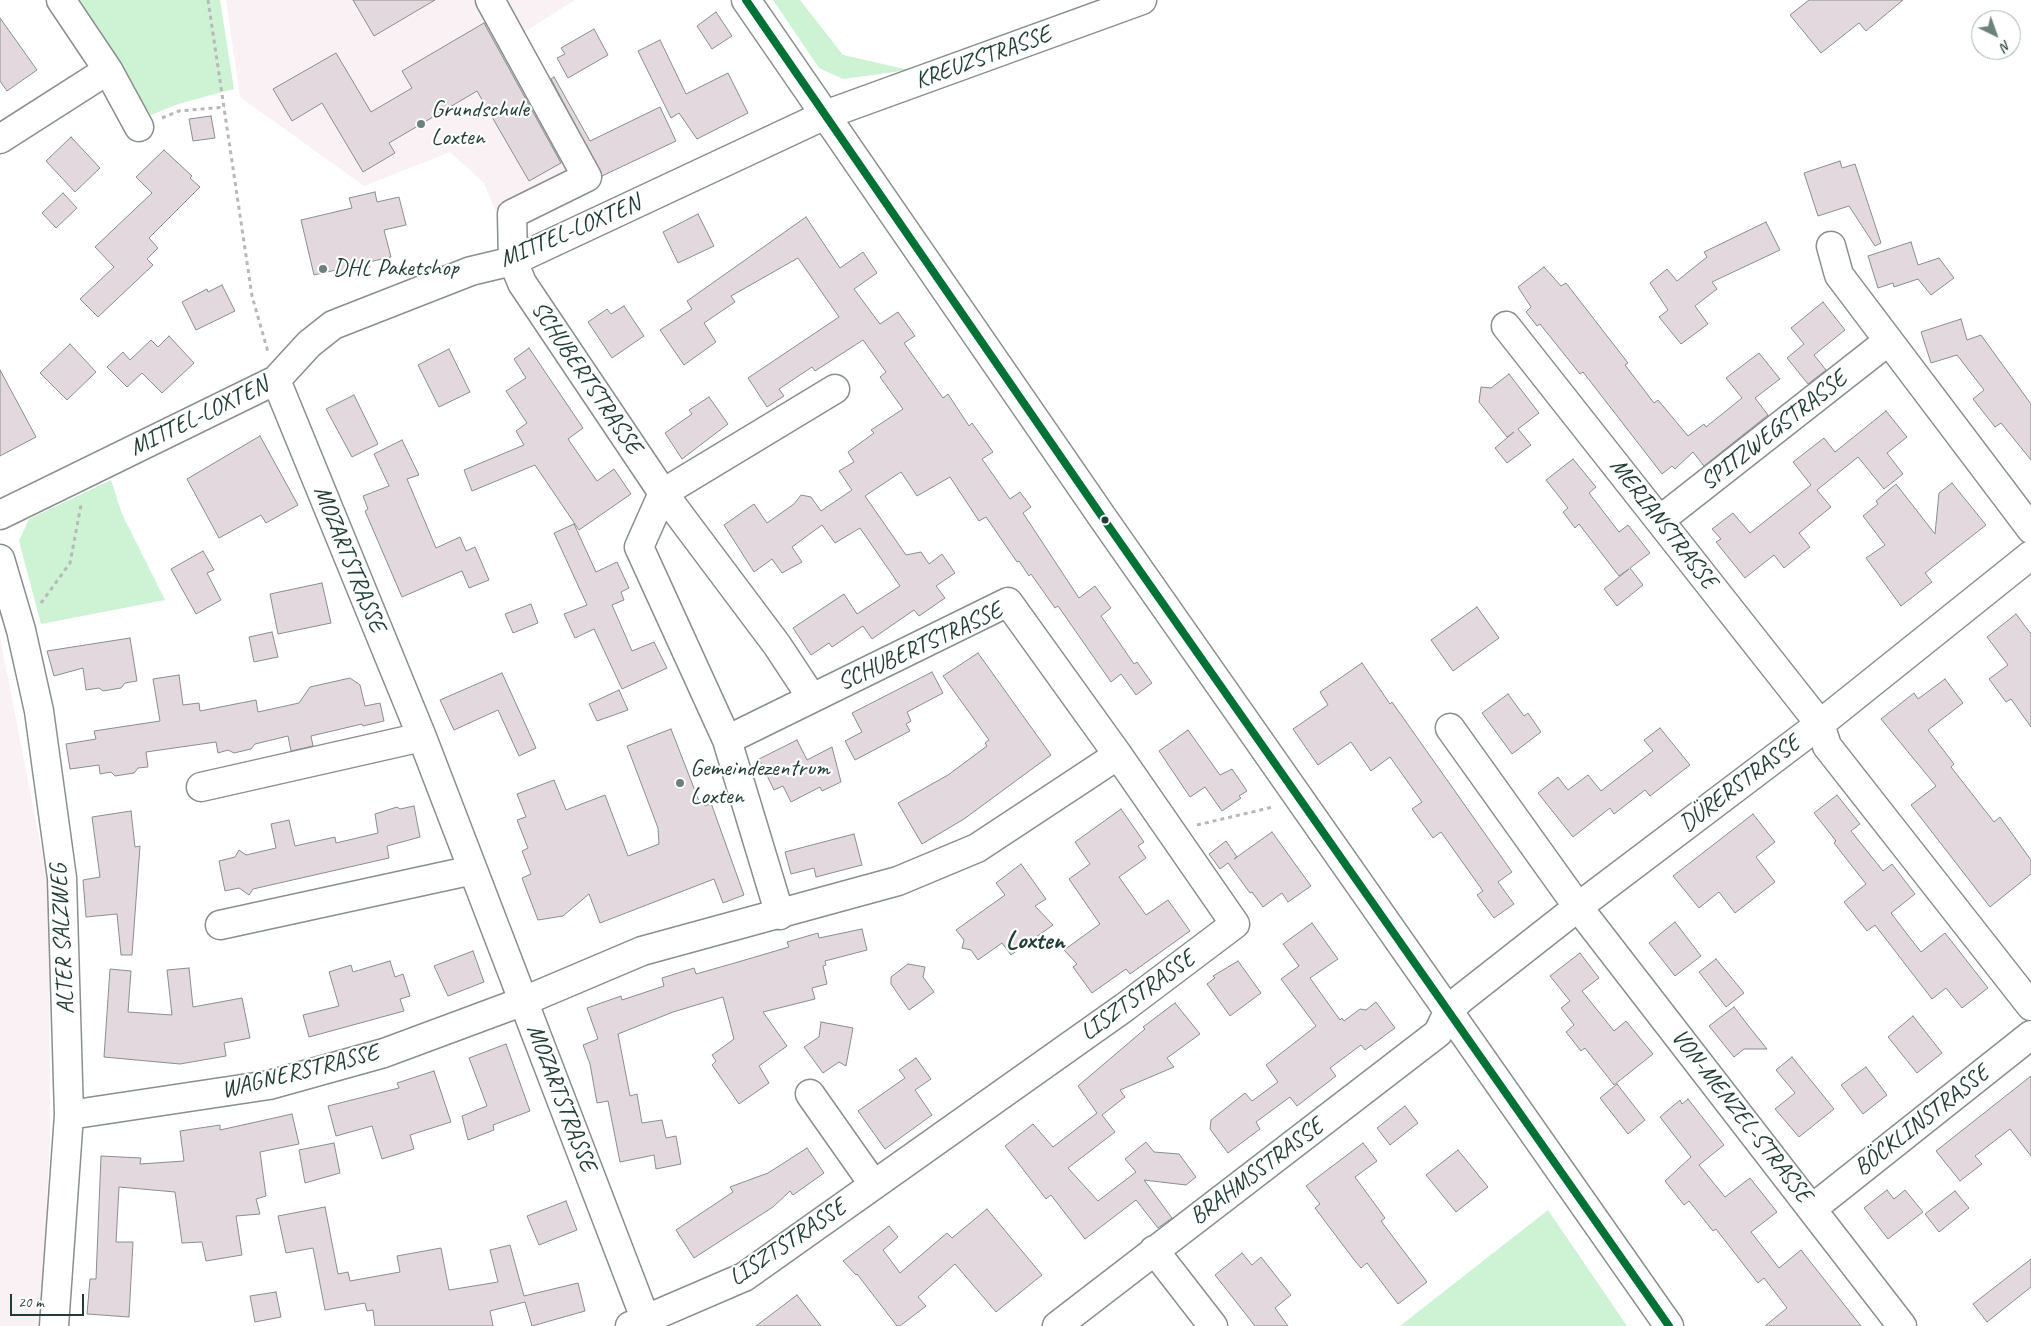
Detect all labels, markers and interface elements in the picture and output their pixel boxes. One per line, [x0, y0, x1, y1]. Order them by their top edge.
north arrow [1971, 10, 2021, 60]
street label: KREUZSTRASSE [911, 20, 1055, 96]
text: N [1997, 37, 2015, 55]
place label: Grundschule Loxten [431, 96, 529, 152]
marker: Grundschule Loxten [415, 118, 427, 130]
street label: MITTEL-LOXTEN [495, 189, 645, 275]
place label: DHL Paketshop [333, 255, 458, 283]
marker: DHL Paketshop [317, 263, 329, 275]
street label: SCHUBERTSTRASSE [524, 296, 648, 460]
street label: SPITZWEGSTRASSE [1695, 365, 1853, 497]
street label: MITTEL-LOXTEN [125, 371, 273, 463]
street label: MERIANSTRASSE [1603, 453, 1723, 595]
street label: MOZARTSTRASSE [307, 482, 391, 636]
unlabelled marker [1100, 515, 1110, 525]
street label: SCHUBERTSTRASSE [833, 596, 1007, 698]
street label: DÜRERSTRASSE [1674, 729, 1806, 839]
place label: Gemeindezentrum Loxten [690, 755, 830, 811]
marker: Gemeindezentrum Loxten [674, 777, 686, 789]
street label: ALTER SALZWEG [45, 863, 81, 1015]
district label: Loxten [1006, 925, 1064, 957]
street label: LISZTSTRASSE [1075, 945, 1201, 1047]
street label: MOZARTSTRASSE [520, 1020, 602, 1176]
street label: VON-MENZEL-STRASSE [1664, 1023, 1818, 1209]
street label: WAGNERSTRASSE [219, 1039, 381, 1105]
street label: BÖCKLINSTRASSE [1849, 1059, 1995, 1183]
street label: BRAHMSSTRASSE [1185, 1112, 1329, 1232]
street label: LISZTSTRASSE [724, 1193, 852, 1293]
scale bar [12, 1284, 86, 1316]
text: 20 m [18, 1293, 44, 1312]

